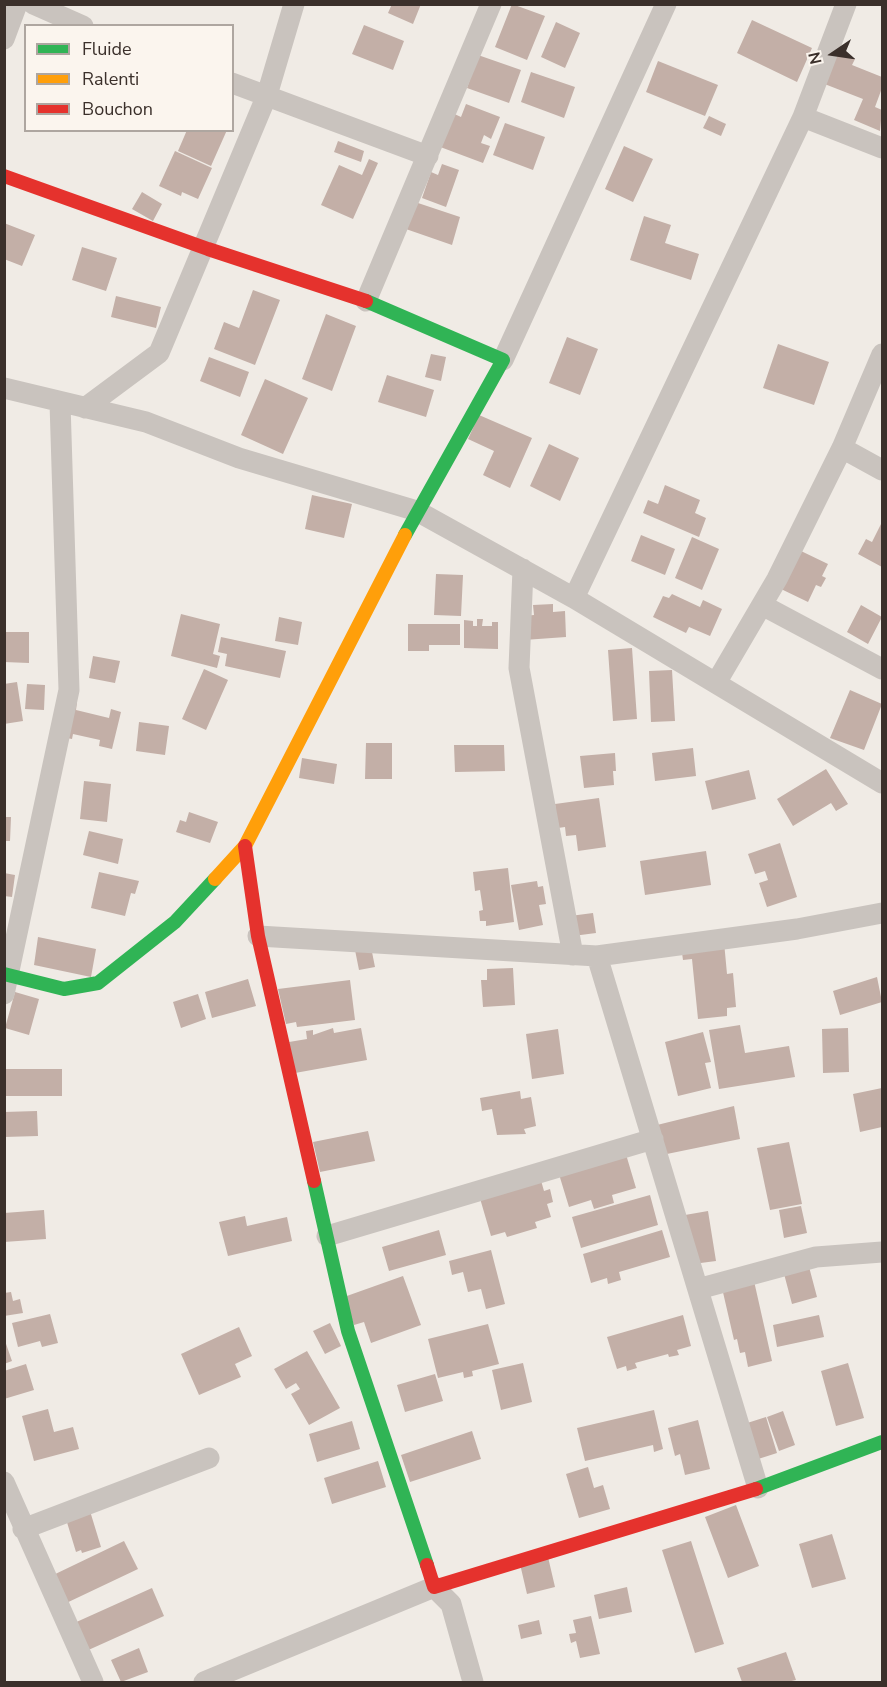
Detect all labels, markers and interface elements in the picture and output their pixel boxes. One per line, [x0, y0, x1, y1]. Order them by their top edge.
legend [24, 24, 234, 132]
north arrow [803, 24, 863, 84]
text: Fluide [82, 37, 132, 61]
text: N [803, 50, 828, 66]
text: Ralenti [82, 67, 139, 91]
text: Bouchon [82, 97, 153, 121]

